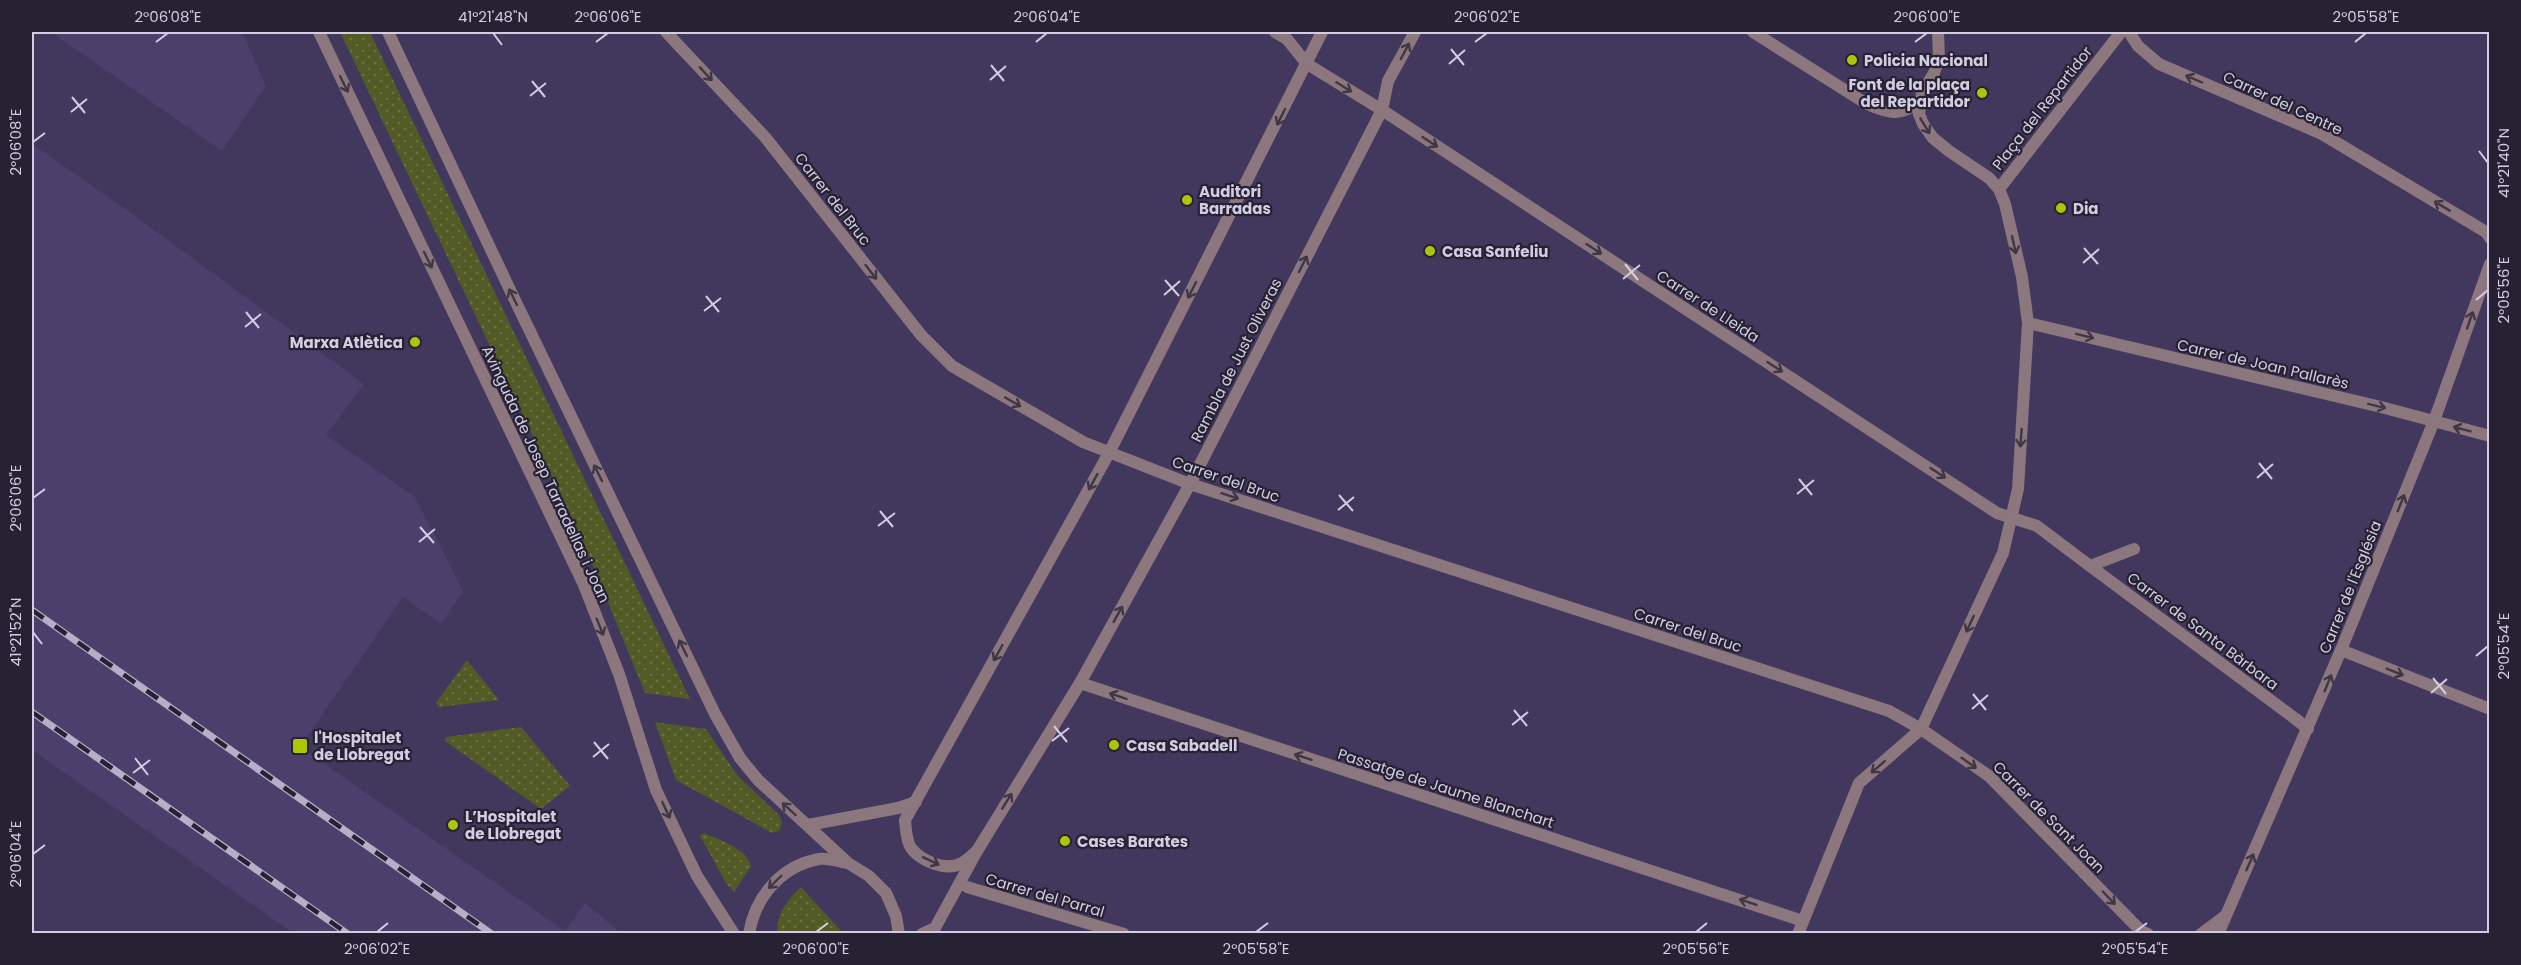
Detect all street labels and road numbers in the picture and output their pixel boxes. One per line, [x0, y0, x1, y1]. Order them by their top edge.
street label: Plaça del Repartidor [1987, 41, 2097, 174]
street label: Carrer del Centre [2220, 66, 2346, 140]
street label: Carrer del Bruc [790, 148, 876, 250]
street label: Carrer de Lleida [1653, 265, 1763, 347]
street label: Rambla de Just Oliveras [1185, 274, 1287, 446]
street label: Carrer de Joan Pallarès [2175, 334, 2351, 394]
street label: Avinguda de Josep Tarradellas i Joan [477, 342, 615, 606]
street label: Carrer del Bruc [1169, 451, 1283, 507]
street label: Carrer de l'Església [2314, 517, 2386, 657]
street label: Carrer de Santa Bàrbara [2123, 567, 2283, 695]
street label: Carrer del Bruc [1631, 603, 1745, 657]
street label: Passatge de Jaume Blanchart [1335, 743, 1557, 833]
street label: Carrer de Sant Joan [1988, 756, 2110, 878]
street label: Carrer del Parral [983, 868, 1107, 922]

